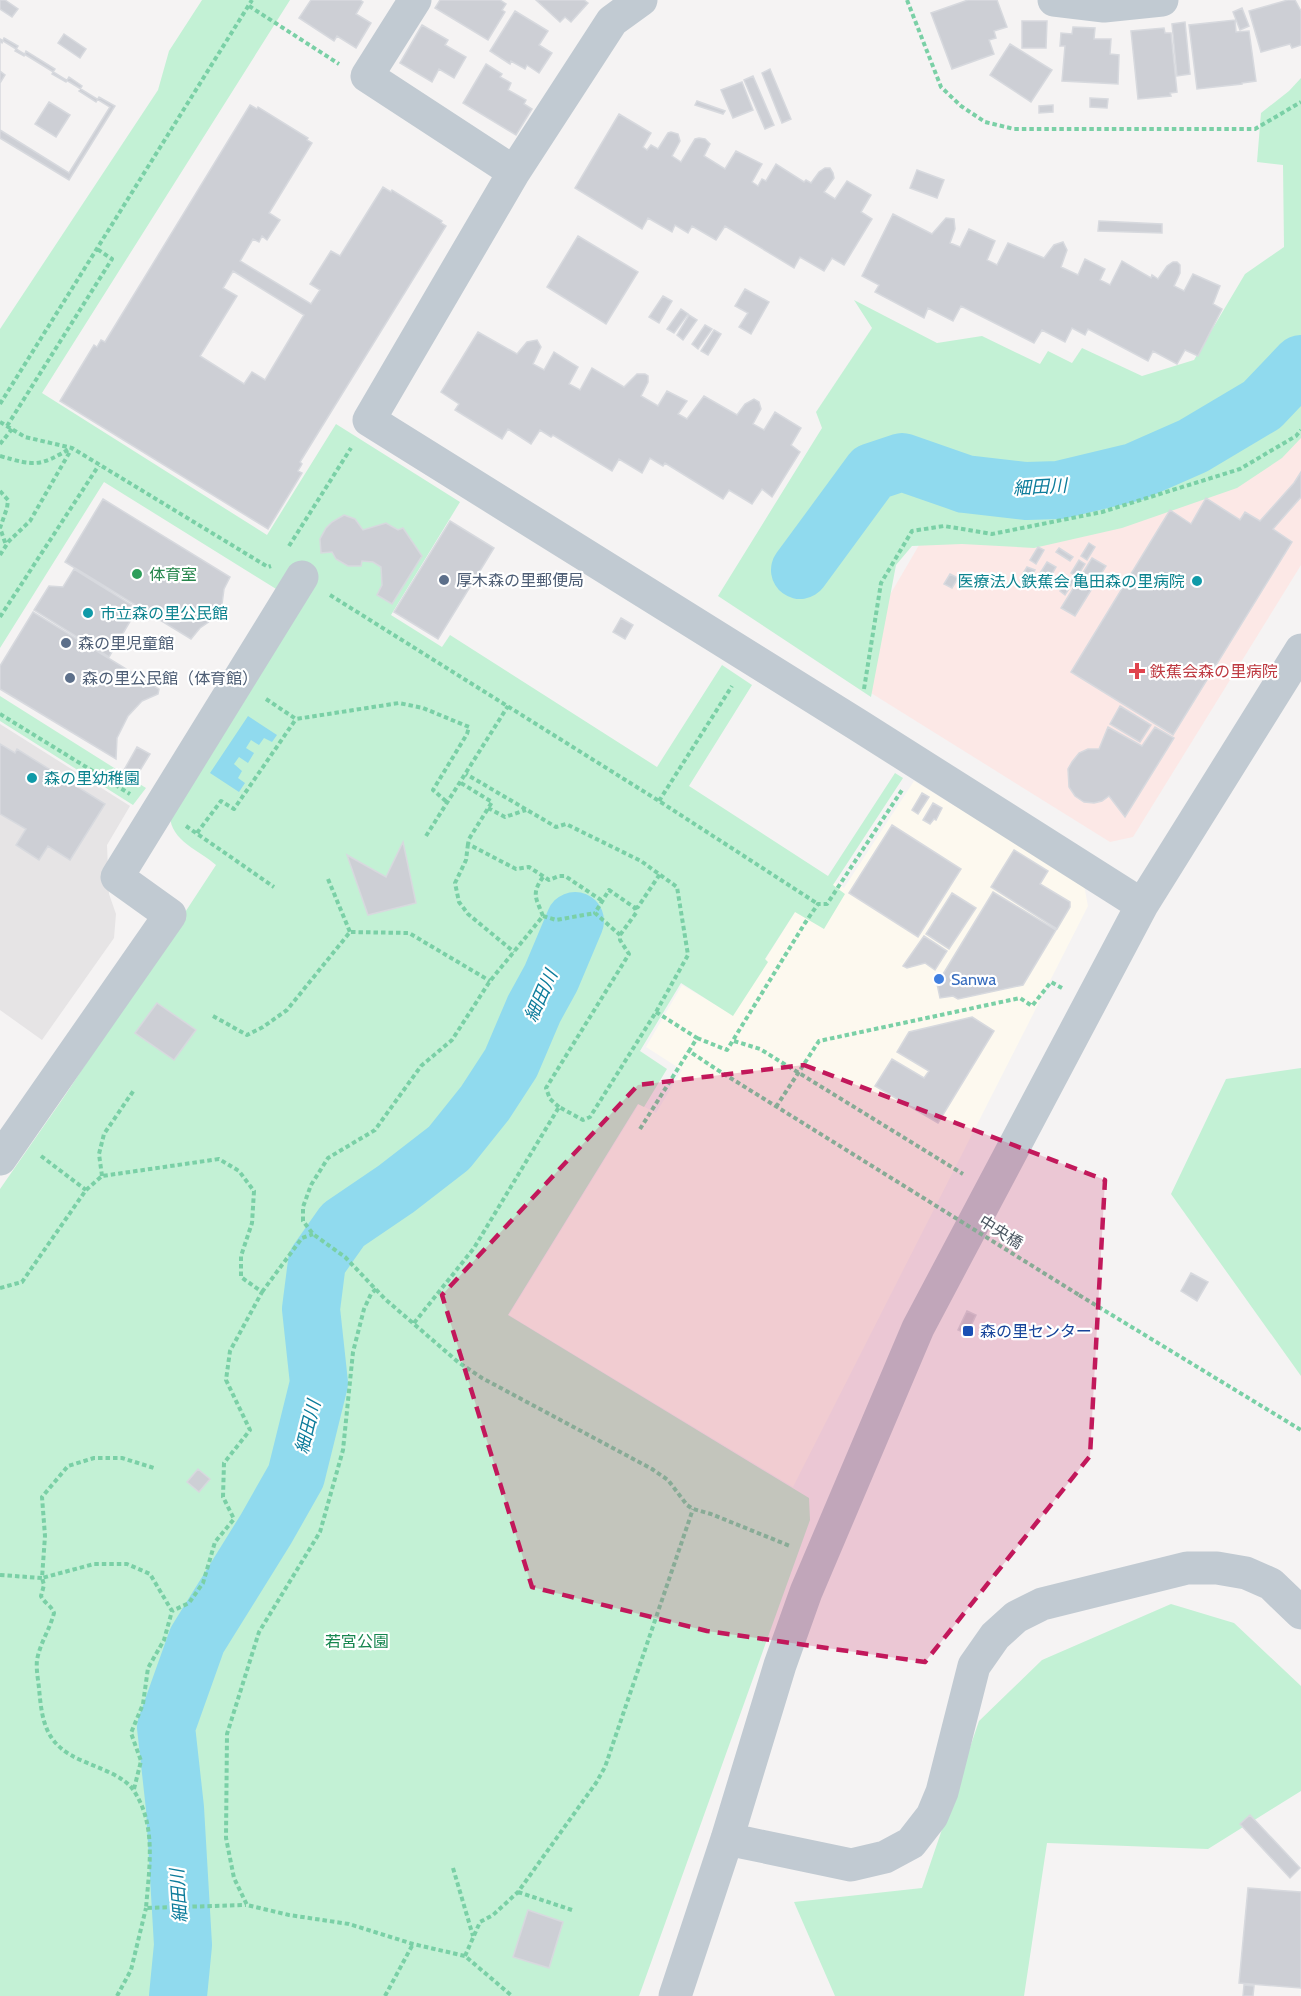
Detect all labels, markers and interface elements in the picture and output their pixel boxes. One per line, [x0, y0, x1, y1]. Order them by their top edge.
water label: 細田川 [1012, 474, 1070, 499]
place label: 体育室 [149, 565, 197, 584]
marker: 体育室 [130, 567, 144, 581]
place label: 厚木森の里郵便局 [456, 571, 584, 590]
place label: 医療法人鉄蕉会 亀田森の里病院 [957, 572, 1185, 591]
marker: 厚木森の里郵便局 [437, 573, 451, 587]
marker: 医療法人鉄蕉会 亀田森の里病院 [1190, 574, 1204, 588]
place label: 市立森の里公民館 [100, 604, 228, 623]
marker: 市立森の里公民館 [81, 606, 95, 620]
place label: 森の里児童館 [78, 634, 174, 653]
marker: 森の里児童館 [59, 636, 73, 650]
marker: 鉄蕉会森の里病院 [1128, 662, 1146, 680]
place label: 鉄蕉会森の里病院 [1150, 662, 1278, 681]
place label: 森の里公民館（体育館） [82, 669, 258, 688]
marker: 森の里公民館（体育館） [63, 671, 77, 685]
place label: 森の里幼稚園 [44, 769, 140, 788]
marker: 森の里幼稚園 [25, 771, 39, 785]
water label: 細田川 [520, 965, 563, 1025]
place label: Sanwa [951, 970, 996, 989]
marker: Sanwa [932, 972, 946, 986]
street label: 中央橋 [976, 1211, 1026, 1253]
place label: 森の里センター [980, 1322, 1092, 1341]
marker: 森の里センター [961, 1324, 975, 1338]
water label: 細田川 [291, 1396, 326, 1456]
park label: 若宮公園 [325, 1632, 389, 1651]
water label: 細田川 [166, 1866, 192, 1924]

